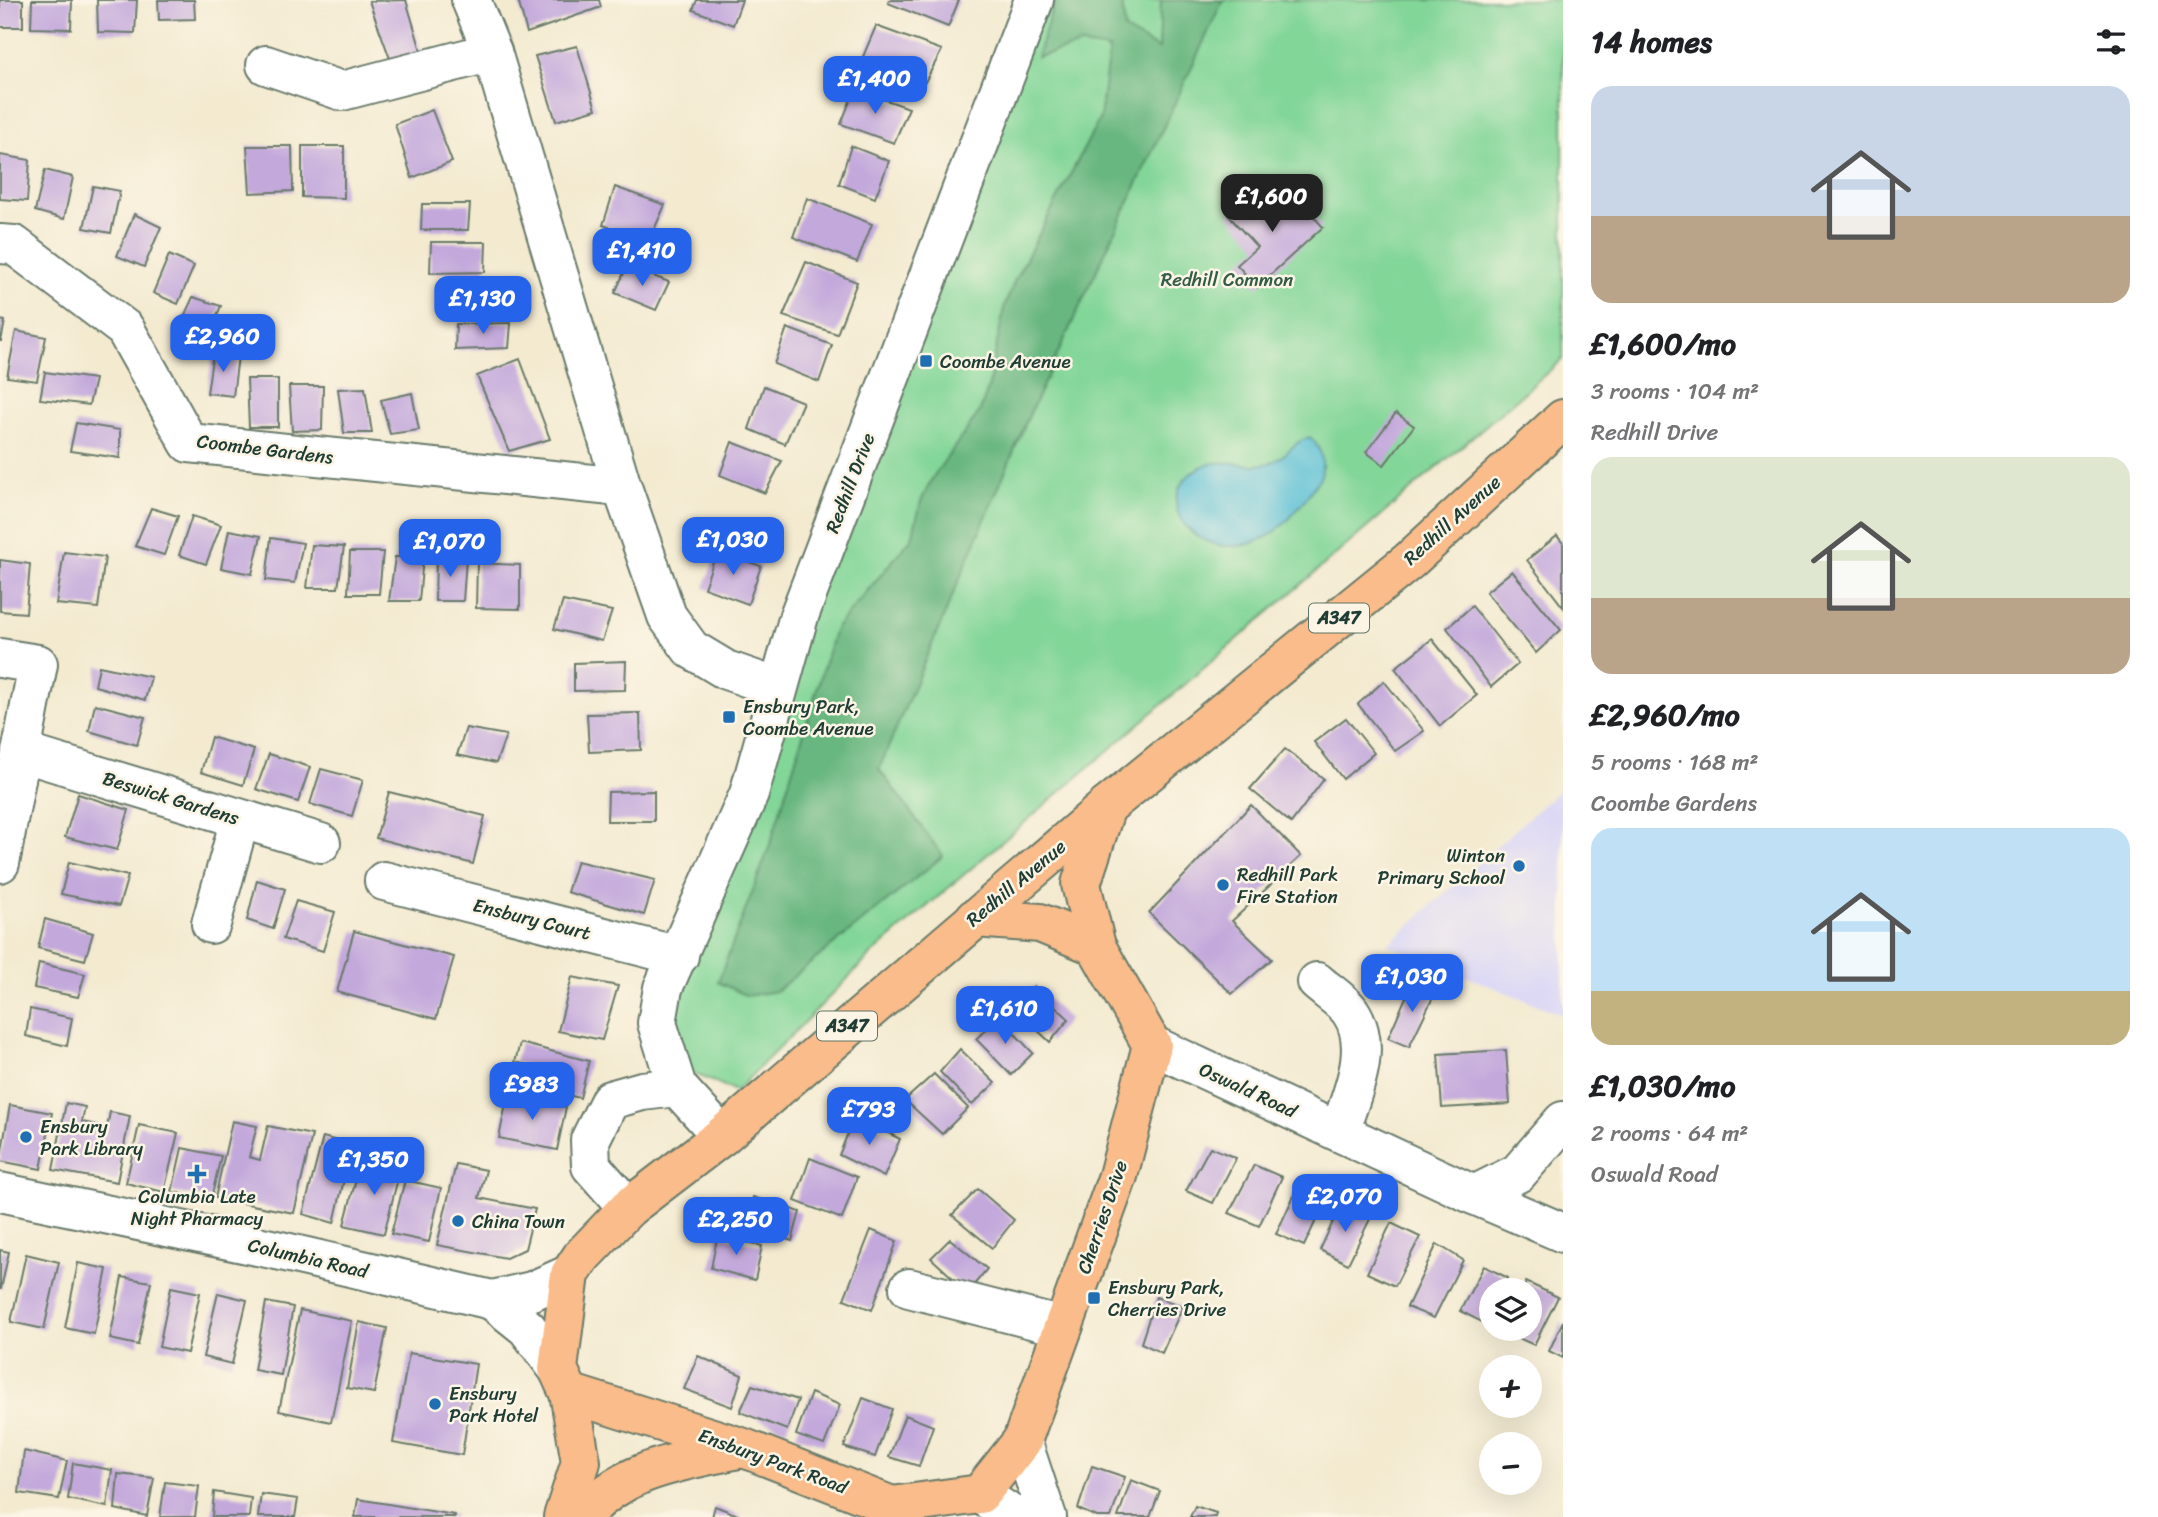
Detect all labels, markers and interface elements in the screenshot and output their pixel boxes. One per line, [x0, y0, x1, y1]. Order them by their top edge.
text: 14 homes [1591, 15, 1712, 69]
icon: filters [2092, 23, 2130, 61]
pin: £1,400 [818, 57, 932, 116]
text: £1,400 [839, 58, 911, 99]
icon: home [1798, 132, 1924, 258]
pin: £1,600 [1215, 174, 1329, 234]
text: £1,600 [1237, 176, 1307, 217]
pin: £1,410 [585, 229, 699, 288]
text: £1,410 [608, 230, 676, 271]
park label: Redhill Common [1161, 263, 1293, 296]
pin: £1,130 [426, 276, 540, 336]
text: £1,130 [450, 278, 516, 319]
pin: £2,960 [166, 314, 280, 374]
text: £2,960 [186, 316, 260, 357]
text: £1,600/mo [1591, 317, 1736, 371]
place label: Coombe Avenue [940, 345, 1071, 378]
marker: Coombe Avenue [918, 353, 934, 369]
text: 3 rooms · 104 m² [1591, 371, 1759, 412]
text: Redhill Drive [1591, 412, 1718, 453]
street label: Coombe Gardens [195, 424, 335, 474]
street label: Redhill Drive [816, 428, 884, 538]
street label: Redhill Avenue [1395, 466, 1509, 573]
icon: home [1798, 503, 1924, 629]
pin: £1,030 [676, 518, 790, 577]
text: £1,030 [698, 519, 768, 560]
pin: £1,070 [393, 520, 507, 579]
text: £1,070 [415, 521, 485, 562]
road number: A347 [1309, 604, 1369, 632]
text: £2,960/mo [1591, 688, 1740, 742]
place label: Ensbury Park, Coombe Avenue [743, 690, 874, 745]
marker: Ensbury Park, Coombe Avenue [721, 709, 737, 725]
text: 5 rooms · 168 m² [1591, 742, 1759, 783]
street label: Beswick Gardens [99, 762, 244, 835]
text: Coombe Gardens [1591, 783, 1757, 824]
street label: Redhill Avenue [958, 831, 1074, 935]
place label: Winton Primary School [1378, 839, 1506, 894]
place label: Redhill Park Fire Station [1237, 858, 1338, 913]
marker: Winton Primary School [1511, 858, 1527, 874]
icon: home [1798, 874, 1924, 1000]
marker: Redhill Park Fire Station [1215, 877, 1231, 893]
street label: Ensbury Court [470, 888, 594, 950]
pin: £1,030 [1355, 954, 1469, 1014]
text: £1,030 [1377, 956, 1447, 997]
pin: £1,610 [948, 986, 1062, 1046]
text: £1,610 [972, 988, 1038, 1029]
road number: A347 [817, 1012, 877, 1041]
street label: Oswald Road [1194, 1053, 1303, 1128]
text: £1,030/mo [1591, 1059, 1735, 1113]
pin: £983 [491, 1062, 573, 1122]
text: £983 [506, 1064, 558, 1105]
pin: £793 [828, 1088, 910, 1147]
text: £793 [843, 1089, 895, 1130]
place label: Ensbury Park Library [40, 1110, 143, 1165]
text: 2 rooms · 64 m² [1591, 1113, 1748, 1154]
marker: Ensbury Park Library [18, 1129, 34, 1145]
pin: £1,350 [317, 1138, 431, 1197]
text: £1,350 [339, 1139, 409, 1180]
text: Oswald Road [1591, 1154, 1718, 1195]
street label: Cherries Drive [1067, 1156, 1137, 1278]
marker: Columbia Late Night Pharmacy [189, 1166, 205, 1182]
pin: £2,070 [1288, 1174, 1402, 1234]
text: £2,070 [1308, 1176, 1382, 1217]
place label: Columbia Late Night Pharmacy [131, 1180, 263, 1235]
pin: £2,250 [679, 1198, 793, 1257]
text: £2,250 [699, 1199, 773, 1240]
place label: China Town [472, 1205, 565, 1238]
marker: China Town [450, 1213, 466, 1229]
street label: Columbia Road [245, 1228, 373, 1288]
place label: Ensbury Park, Cherries Drive [1108, 1271, 1226, 1326]
map controls [1479, 1278, 1542, 1495]
button: layers [1479, 1278, 1542, 1341]
marker: Ensbury Park, Cherries Drive [1086, 1290, 1102, 1306]
button: + [1479, 1355, 1542, 1418]
place label: Ensbury Park Hotel [449, 1377, 539, 1432]
marker: Ensbury Park Hotel [427, 1396, 443, 1412]
street label: Ensbury Park Road [694, 1419, 853, 1504]
button: − [1479, 1432, 1542, 1495]

